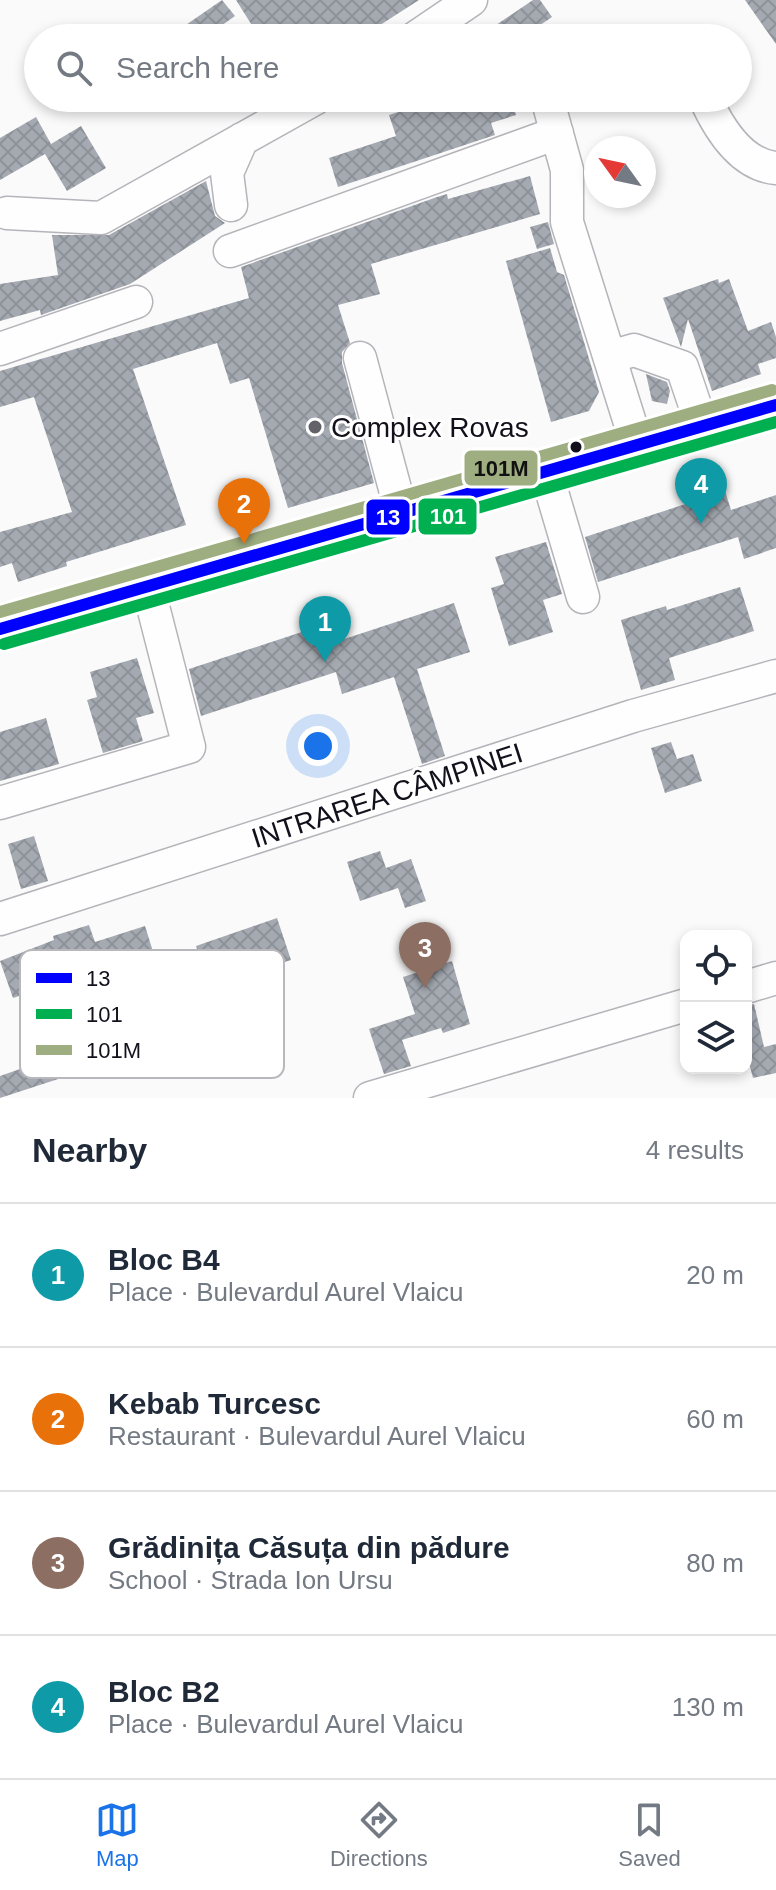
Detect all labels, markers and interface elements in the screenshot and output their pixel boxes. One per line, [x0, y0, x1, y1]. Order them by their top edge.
search box [24, 24, 752, 112]
icon: search [52, 46, 96, 90]
text: Search here [116, 51, 279, 84]
north arrow [584, 136, 656, 208]
place label: Complex Rovas [331, 412, 529, 443]
marker: Complex Rovas [306, 418, 324, 436]
unlabelled marker [568, 439, 584, 455]
line badge: 101M [463, 449, 539, 487]
text: 101M [473, 456, 529, 481]
pin: 4 [675, 458, 727, 524]
pin: 2 [218, 478, 270, 544]
line badge: 101 [417, 497, 478, 536]
line badge: 13 [365, 498, 411, 536]
text: 101 [430, 504, 466, 529]
text: 13 [376, 505, 400, 530]
pin: 1 [299, 596, 351, 662]
your location [298, 726, 338, 766]
street label: INTRAREA CÂMPINEI [248, 737, 527, 854]
pin: 3 [399, 922, 451, 988]
map controls [680, 930, 752, 1074]
button: locate [680, 930, 752, 1002]
legend [20, 950, 284, 1078]
text: 13 [86, 966, 110, 991]
text: 101 [86, 1002, 123, 1027]
button: layers [680, 1002, 752, 1074]
text: 101M [86, 1038, 141, 1063]
text: Nearby [32, 1131, 147, 1169]
text: 4 results [646, 1135, 744, 1165]
text: Bloc B4 [108, 1243, 220, 1276]
text: 1 [51, 1260, 65, 1290]
text: 20 m [686, 1260, 744, 1290]
text: Place · Bulevardul Aurel Vlaicu [108, 1277, 464, 1307]
text: Kebab Turcesc [108, 1387, 321, 1420]
text: 2 [51, 1404, 65, 1434]
text: 60 m [686, 1404, 744, 1434]
text: Restaurant · Bulevardul Aurel Vlaicu [108, 1421, 526, 1451]
text: Grădinița Căsuța din pădure [108, 1531, 510, 1564]
text: 3 [51, 1548, 65, 1578]
text: 80 m [686, 1548, 744, 1578]
text: School · Strada Ion Ursu [108, 1565, 393, 1595]
text: Bloc B2 [108, 1675, 220, 1708]
text: 4 [51, 1692, 65, 1722]
text: 130 m [672, 1692, 744, 1722]
text: Place · Bulevardul Aurel Vlaicu [108, 1709, 464, 1739]
tab: Map [95, 1798, 139, 1872]
tab: Directions [330, 1798, 428, 1872]
tab: Saved [618, 1798, 681, 1872]

